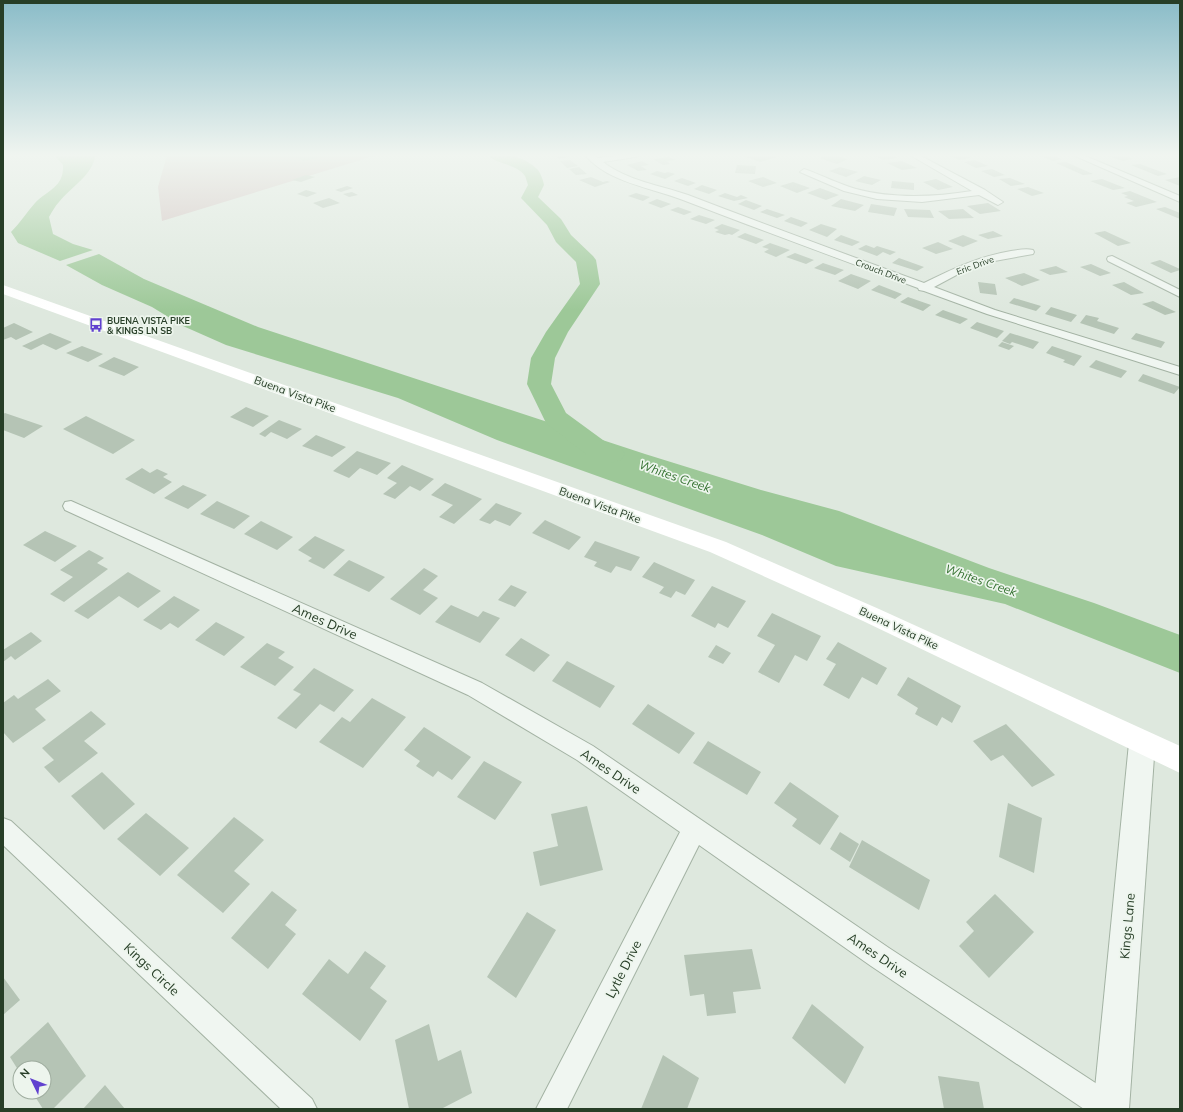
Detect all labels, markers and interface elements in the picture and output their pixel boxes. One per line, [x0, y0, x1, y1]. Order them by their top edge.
street label: Eric Drive [955, 253, 995, 277]
street label: Crouch Drive [854, 256, 908, 286]
place label: BUENA VISTA PIKE & KINGS LN SB [107, 315, 190, 336]
bus stop icon: BUENA VISTA PIKE & KINGS LN SB [88, 317, 104, 333]
street label: Buena Vista Pike [252, 373, 338, 415]
water label: Whites Creek [637, 457, 714, 496]
street label: Buena Vista Pike [557, 484, 643, 526]
water label: Whites Creek [943, 561, 1020, 600]
street label: Ames Drive [290, 600, 360, 642]
street label: Buena Vista Pike [857, 603, 941, 653]
street label: Ames Drive [578, 745, 644, 797]
street label: Kings Lane [1116, 892, 1138, 960]
street label: Ames Drive [845, 929, 911, 981]
street label: Lytle Drive [602, 937, 644, 1001]
street label: Kings Circle [121, 939, 183, 999]
north arrow [12, 1060, 52, 1100]
text: N [17, 1065, 33, 1081]

